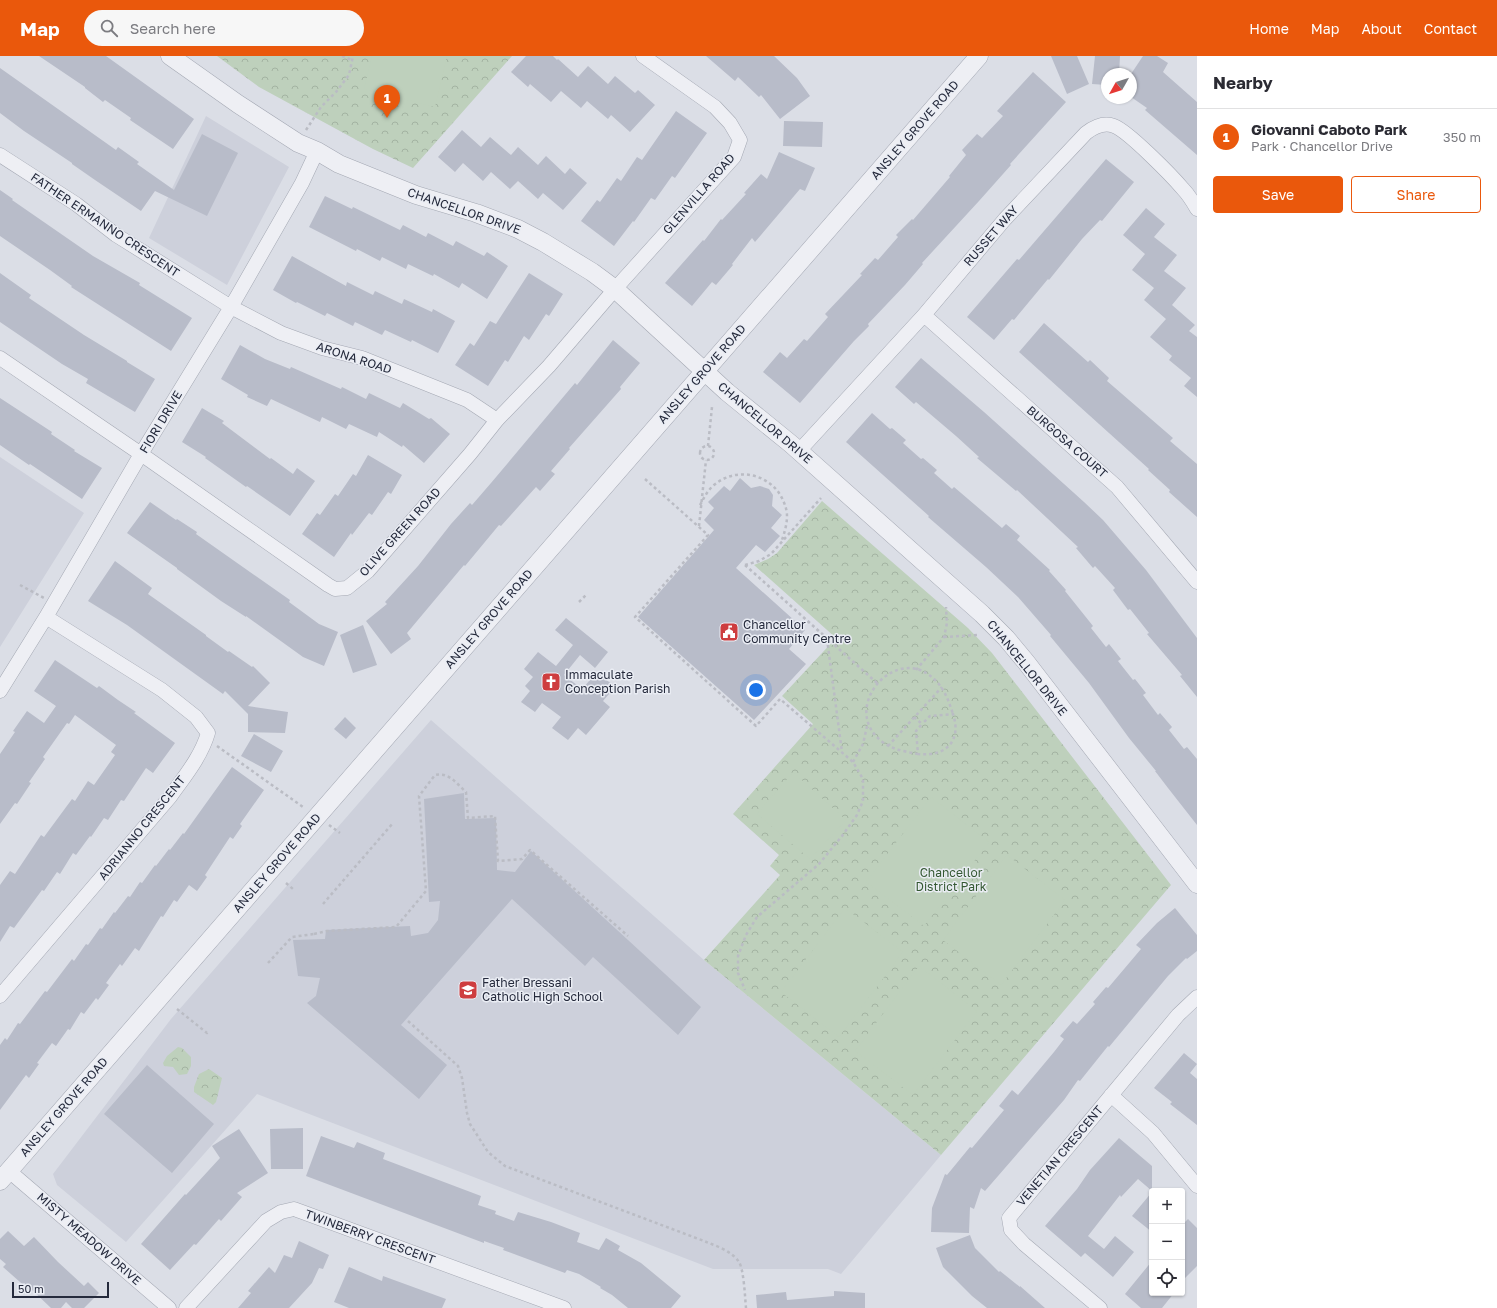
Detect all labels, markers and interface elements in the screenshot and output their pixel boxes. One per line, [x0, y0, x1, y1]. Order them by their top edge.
search box [84, 10, 364, 46]
text: Map [20, 17, 60, 40]
icon: search [98, 17, 120, 39]
text: Search here [130, 19, 216, 37]
text: Home [1249, 20, 1289, 37]
text: Map [1311, 20, 1339, 37]
text: About [1361, 20, 1402, 37]
text: Contact [1424, 20, 1477, 37]
north arrow [1101, 68, 1137, 104]
text: Nearby [1213, 72, 1273, 93]
street label: ANSLEY GROVE ROAD [867, 77, 962, 182]
pin: 1 [374, 85, 400, 118]
text: Giovanni Caboto Park [1251, 120, 1407, 138]
text: 1 [1223, 129, 1229, 145]
text: 350 m [1443, 129, 1481, 145]
text: Park · Chancellor Drive [1251, 138, 1393, 154]
street label: GLENVILLA ROAD [660, 150, 738, 237]
street label: FATHER ERMANNO CRESCENT [28, 169, 183, 280]
button: Save [1213, 176, 1343, 213]
button: Share [1351, 176, 1481, 213]
street label: CHANCELLOR DRIVE [406, 184, 523, 237]
street label: RUSSET WAY [960, 202, 1021, 269]
street label: ANSLEY GROVE ROAD [654, 321, 749, 426]
street label: ARONA ROAD [315, 338, 394, 377]
street label: CHANCELLOR DRIVE [715, 379, 816, 467]
street label: FIORI DRIVE [136, 388, 185, 456]
street label: BURGOSA COURT [1024, 402, 1111, 481]
street label: OLIVE GREEN ROAD [356, 484, 444, 579]
street label: ANSLEY GROVE ROAD [441, 566, 536, 671]
place label: Chancellor Community Centre [743, 617, 851, 646]
street label: CHANCELLOR DRIVE [984, 617, 1071, 719]
public building icon: Chancellor Community Centre [718, 621, 740, 643]
place label: Immaculate Conception Parish [565, 667, 670, 696]
church icon: Immaculate Conception Parish [540, 671, 562, 693]
your location [746, 680, 766, 700]
street label: ADRIANNO CRESCENT [95, 772, 189, 883]
street label: ANSLEY GROVE ROAD [229, 810, 324, 915]
park label: Chancellor District Park [916, 865, 987, 894]
place label: Father Bressani Catholic High School [482, 975, 603, 1004]
school or university icon: Father Bressani Catholic High School [457, 979, 479, 1001]
street label: ANSLEY GROVE ROAD [16, 1054, 111, 1159]
street label: VENETIAN CRESCENT [1013, 1102, 1106, 1209]
map controls [1149, 1188, 1185, 1296]
button: + [1149, 1188, 1185, 1224]
street label: MISTY MEADOW DRIVE [34, 1189, 145, 1288]
street label: TWINBERRY CRESCENT [303, 1206, 438, 1267]
button: − [1149, 1224, 1185, 1260]
button: locate [1149, 1260, 1185, 1296]
scale bar [12, 1280, 109, 1299]
text: 50 m [18, 1282, 44, 1295]

